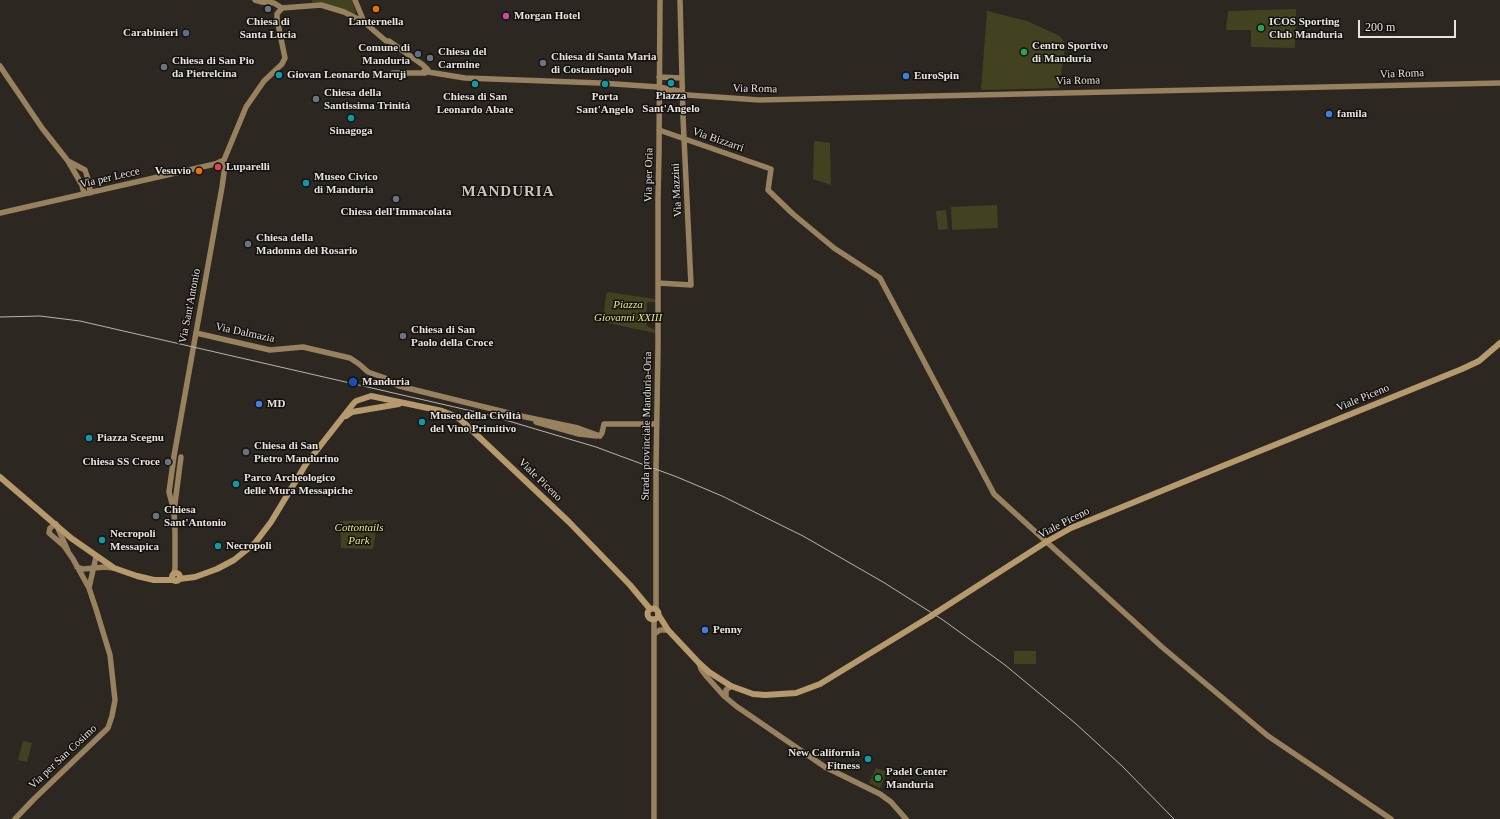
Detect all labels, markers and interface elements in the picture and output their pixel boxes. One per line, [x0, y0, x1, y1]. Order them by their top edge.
marker: Chiesa di Santa Lucia [263, 4, 273, 14]
marker: Lanternella [371, 4, 381, 14]
place label: Morgan Hotel [514, 9, 580, 23]
marker: Morgan Hotel [501, 11, 511, 21]
scale bar [1360, 12, 1458, 38]
place label: Chiesa di Santa Lucia [240, 15, 296, 41]
place label: Lanternella [349, 15, 403, 29]
place label: ICOS Sporting Club Manduria [1269, 15, 1343, 41]
text: 200 m [1365, 20, 1395, 34]
marker: ICOS Sporting Club Manduria [1256, 23, 1266, 33]
place label: Carabinieri [123, 26, 178, 40]
marker: Carabinieri [181, 28, 191, 38]
place label: Centro Sportivo di Manduria [1032, 39, 1108, 65]
place label: Comune di Manduria [358, 41, 410, 67]
place label: Chiesa del Carmine [438, 45, 487, 71]
marker: Centro Sportivo di Manduria [1019, 47, 1029, 57]
marker: Comune di Manduria [413, 49, 423, 59]
place label: Chiesa di Santa Maria di Costantinopoli [551, 50, 656, 76]
marker: Chiesa del Carmine [425, 53, 435, 63]
place label: Chiesa di San Pio da Pietrelcina [172, 54, 254, 80]
marker: Chiesa di Santa Maria di Costantinopoli [538, 58, 548, 68]
marker: Chiesa di San Pio da Pietrelcina [159, 62, 169, 72]
street label: Via Roma [1380, 67, 1424, 81]
place label: Giovan Leonardo Maruji [287, 68, 406, 82]
place label: EuroSpin [914, 69, 959, 83]
marker: Giovan Leonardo Maruji [274, 70, 284, 80]
marker: EuroSpin [901, 71, 911, 81]
street label: Via Roma [1056, 74, 1100, 88]
marker: Piazza Sant'Angelo [666, 78, 676, 88]
marker: Chiesa di San Leonardo Abate [470, 79, 480, 89]
marker: Porta Sant'Angelo [600, 79, 610, 89]
street label: Via Roma [733, 82, 777, 96]
place label: Chiesa della Santissima Trinità [324, 86, 410, 112]
place label: Piazza Sant'Angelo [642, 89, 700, 115]
place label: Chiesa di San Leonardo Abate [437, 90, 513, 116]
place label: Porta Sant'Angelo [576, 90, 634, 116]
marker: Chiesa della Santissima Trinità [311, 94, 321, 104]
place label: famila [1337, 107, 1367, 121]
marker: famila [1324, 109, 1334, 119]
marker: Sinagoga [346, 113, 356, 123]
place label: Sinagoga [330, 124, 372, 138]
street label: Via Bizzarri [691, 125, 745, 155]
street label: Via per Oria [642, 148, 656, 202]
place label: Luparelli [226, 160, 270, 174]
marker: Luparelli [213, 162, 223, 172]
street label: Via Mazzini [669, 163, 685, 217]
place label: Vesuvio [155, 164, 191, 178]
street label: Via per Lecce [79, 165, 141, 191]
marker: Vesuvio [194, 166, 204, 176]
place label: Museo Civico di Manduria [314, 170, 378, 196]
marker: Museo Civico di Manduria [301, 178, 311, 188]
district label: MANDURIA [462, 183, 554, 201]
marker: Chiesa dell'Immacolata [391, 194, 401, 204]
place label: Chiesa dell'Immacolata [341, 205, 451, 219]
place label: Chiesa della Madonna del Rosario [256, 231, 357, 257]
marker: Chiesa della Madonna del Rosario [243, 239, 253, 249]
street label: Via Sant'Antonio [176, 268, 204, 344]
park label: Piazza Giovanni XXIII [594, 298, 662, 324]
street label: Via Dalmazia [214, 320, 276, 346]
place label: Chiesa di San Paolo della Croce [411, 323, 493, 349]
marker: Chiesa di San Paolo della Croce [398, 331, 408, 341]
street label: Strada provinciale Manduria-Oria [639, 351, 655, 501]
place label: Manduria [362, 375, 410, 389]
marker: Manduria [347, 376, 359, 388]
street label: Viale Piceno [1335, 381, 1391, 415]
place label: MD [267, 397, 285, 411]
marker: MD [254, 399, 264, 409]
place label: Museo della Civiltà del Vino Primitivo [430, 409, 521, 435]
marker: Museo della Civiltà del Vino Primitivo [417, 417, 427, 427]
place label: Piazza Scegnu [97, 431, 164, 445]
marker: Piazza Scegnu [84, 433, 94, 443]
place label: Chiesa di San Pietro Mandurino [254, 439, 339, 465]
marker: Chiesa di San Pietro Mandurino [241, 447, 251, 457]
place label: Chiesa SS Croce [83, 455, 160, 469]
street label: Viale Piceno [515, 456, 565, 504]
marker: Chiesa SS Croce [163, 457, 173, 467]
place label: Parco Archeologico delle Mura Messapiche [244, 471, 353, 497]
marker: Parco Archeologico delle Mura Messapiche [231, 479, 241, 489]
place label: Chiesa Sant'Antonio [164, 503, 226, 529]
street label: Viale Piceno [1036, 504, 1092, 542]
marker: Chiesa Sant'Antonio [151, 511, 161, 521]
park label: Cottontails Park [335, 521, 383, 547]
place label: Necropoli Messapica [110, 527, 159, 553]
marker: Necropoli Messapica [97, 535, 107, 545]
place label: Necropoli [226, 539, 272, 553]
marker: Necropoli [213, 541, 223, 551]
place label: Penny [713, 623, 742, 637]
marker: Penny [700, 625, 710, 635]
street label: Via per San Cosimo [26, 722, 100, 792]
place label: New California Fitness [788, 746, 860, 772]
marker: New California Fitness [863, 754, 873, 764]
place label: Padel Center Manduria [886, 765, 947, 791]
marker: Padel Center Manduria [873, 773, 883, 783]

